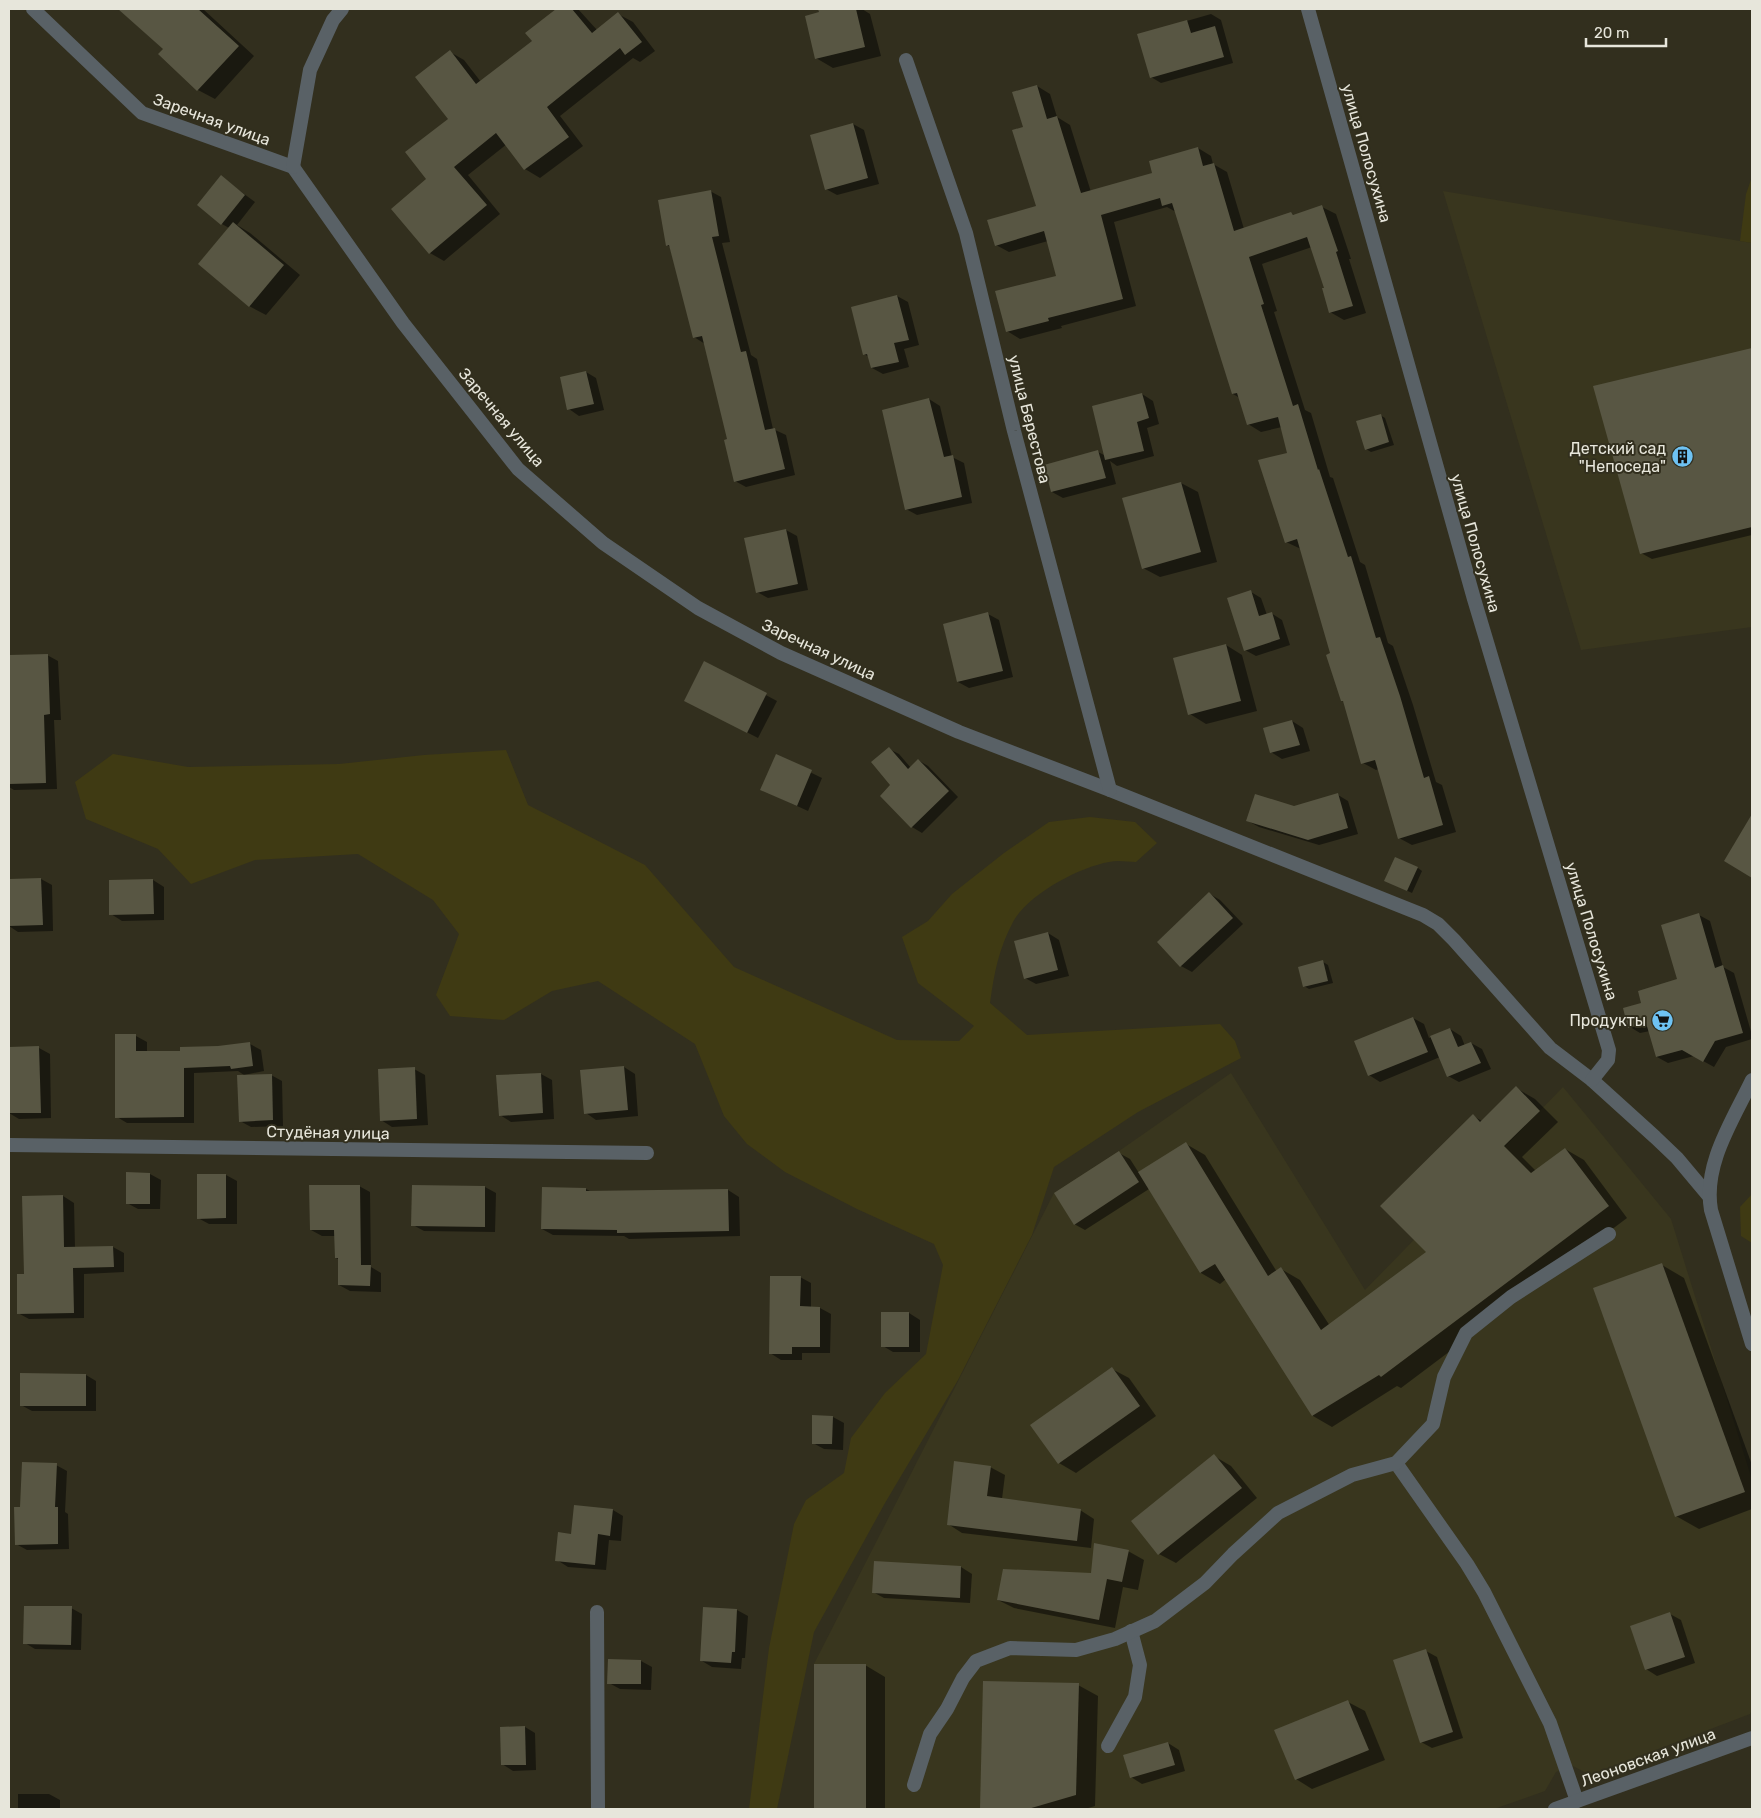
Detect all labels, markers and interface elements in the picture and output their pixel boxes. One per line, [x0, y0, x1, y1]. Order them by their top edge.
scale bar [1586, 15, 1666, 47]
text: 20 m [1594, 24, 1629, 42]
street label: улица Полосухина [1338, 82, 1395, 225]
street label: Заречная улица [151, 89, 273, 149]
street label: улица Берестова [1004, 353, 1055, 485]
street label: Заречная улица [455, 364, 549, 471]
place label: Детский сад "Непоседа" [1569, 439, 1666, 476]
building icon: Детский сад "Непоседа" [1670, 445, 1694, 469]
street label: улица Полосухина [1447, 472, 1504, 615]
street label: Заречная улица [759, 615, 879, 684]
street label: улица Полосухина [1561, 860, 1622, 1002]
supermarket icon: Продукты [1650, 1008, 1674, 1032]
place label: Продукты [1569, 1011, 1646, 1030]
street label: Студёная улица [266, 1122, 390, 1143]
street label: Леоновская улица [1578, 1724, 1718, 1791]

